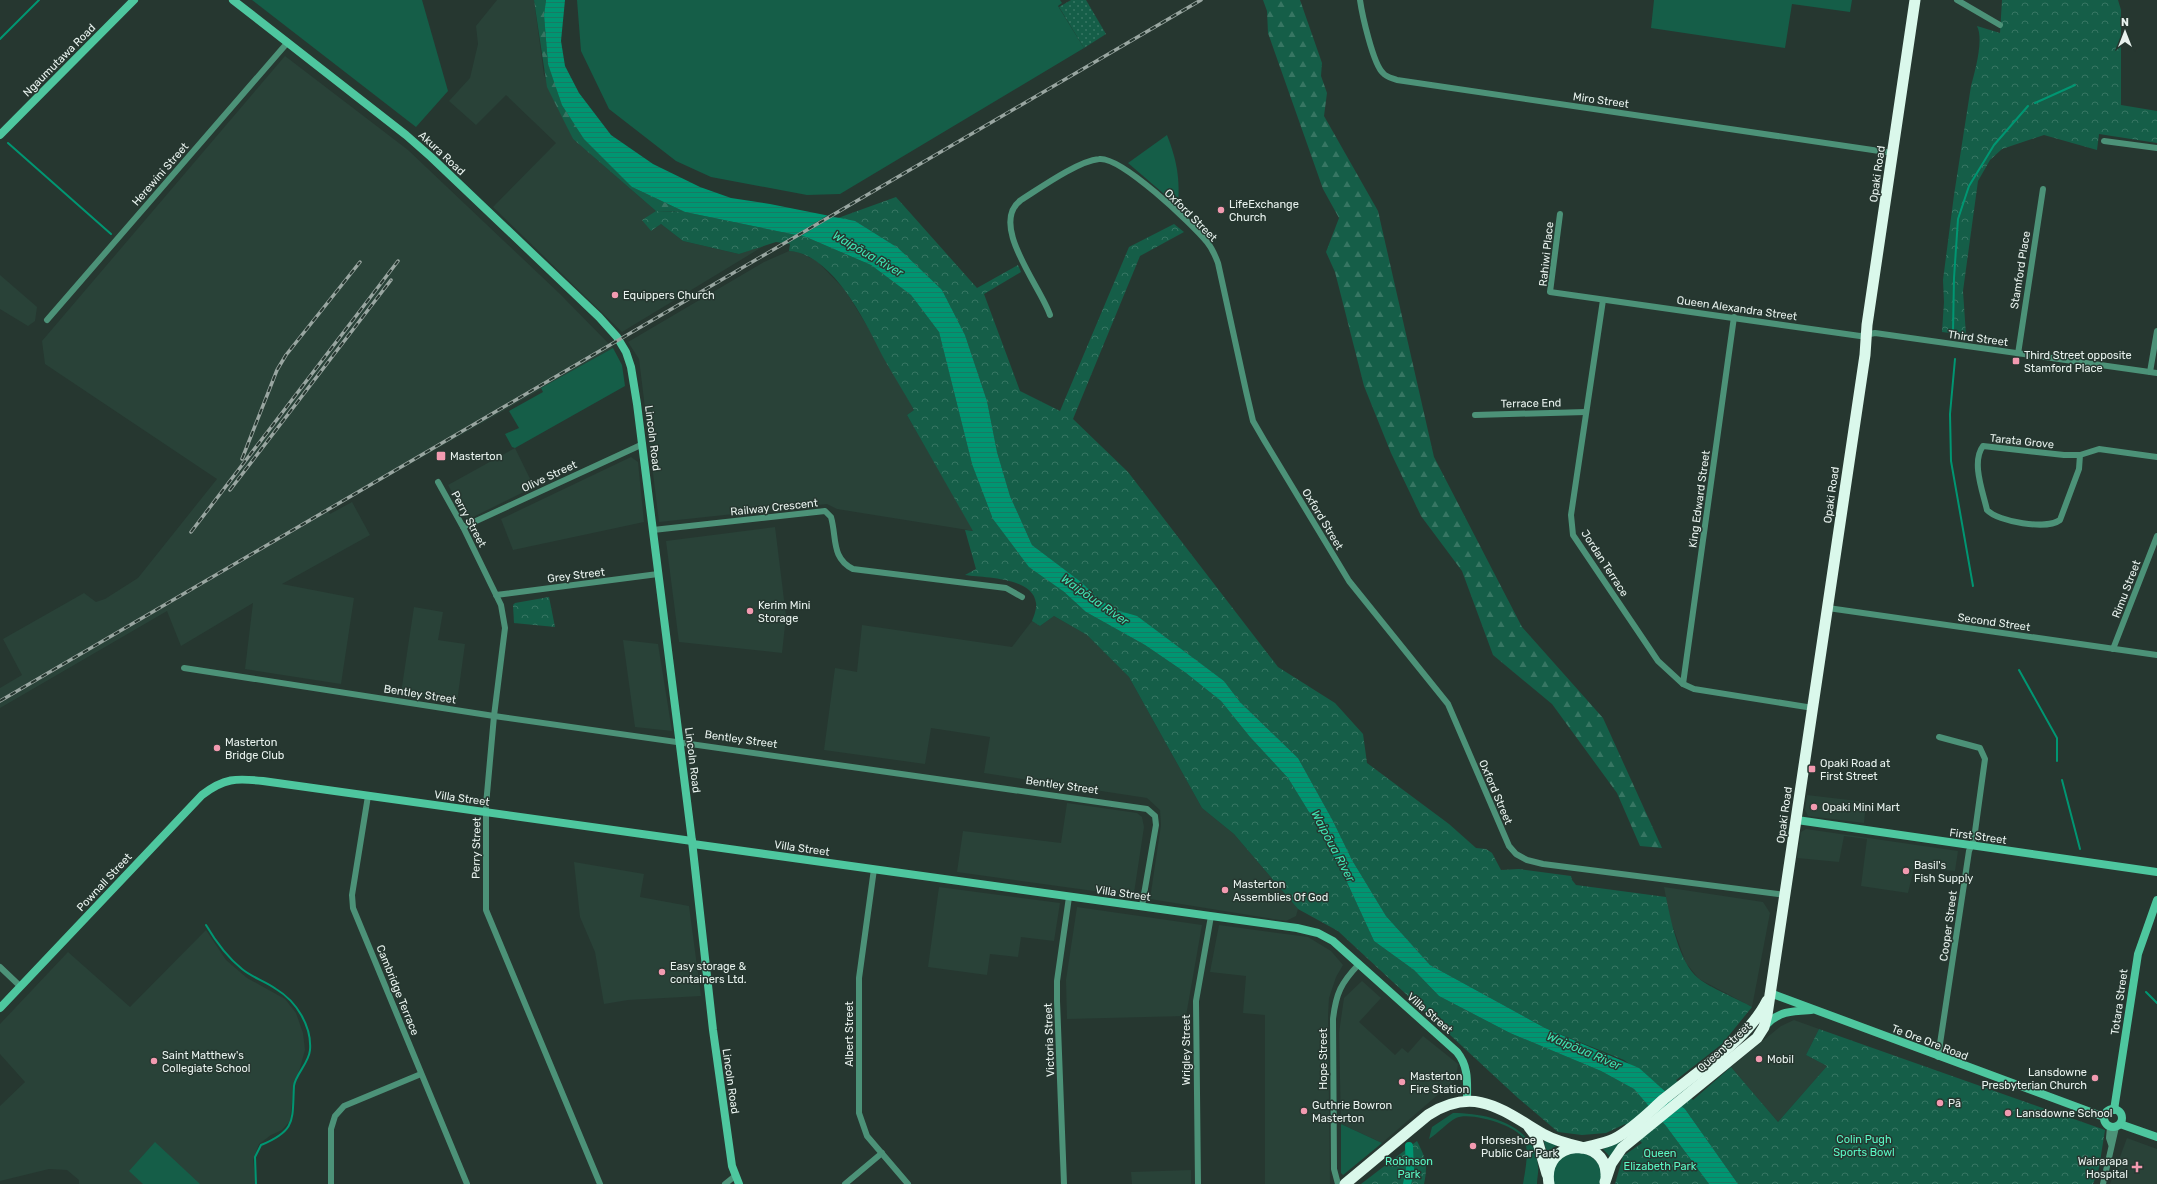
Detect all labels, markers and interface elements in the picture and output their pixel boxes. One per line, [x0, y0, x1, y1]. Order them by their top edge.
north arrow [2105, 12, 2145, 52]
text: N [2121, 16, 2129, 29]
street label: Ngaumutawa Road [20, 21, 98, 99]
street label: Miro Street [1572, 90, 1630, 111]
street label: Akura Road [416, 129, 468, 178]
street label: Herewini Street [129, 140, 192, 209]
street label: Opaki Road [1867, 145, 1888, 203]
street label: Oxford Street [1162, 186, 1220, 245]
place label: LifeExchange Church [1229, 198, 1299, 224]
marker: LifeExchange Church [1216, 205, 1226, 215]
street label: Rahiwi Place [1537, 221, 1556, 287]
water label: Waipōua River [830, 228, 906, 280]
street label: Stamford Place [2008, 230, 2033, 310]
place label: Equippers Church [623, 289, 715, 302]
marker: Equippers Church [610, 290, 620, 300]
street label: Queen Alexandra Street [1676, 294, 1799, 323]
street label: Third Street [1947, 328, 2010, 349]
place label: Third Street opposite Stamford Place [2024, 349, 2132, 375]
marker: Third Street opposite Stamford Place [2011, 356, 2021, 366]
street label: Terrace End [1501, 396, 1561, 411]
street label: Lincoln Road [642, 405, 663, 472]
street label: Tarata Grove [1989, 432, 2055, 451]
street label: King Edward Street [1686, 449, 1713, 549]
marker: Masterton [435, 450, 447, 462]
place label: Masterton [450, 450, 502, 463]
street label: Olive Street [520, 458, 579, 495]
street label: Opaki Road [1821, 466, 1842, 524]
street label: Oxford Street [1299, 486, 1346, 553]
street label: Perry Street [448, 489, 489, 550]
street label: Railway Crescent [730, 496, 819, 519]
street label: Jordan Terrace [1578, 527, 1631, 599]
street label: Rimu Street [2110, 558, 2144, 620]
street label: Grey Street [547, 565, 606, 585]
water label: Waipōua River [1059, 572, 1132, 629]
place label: Kerim Mini Storage [758, 599, 811, 625]
marker: Kerim Mini Storage [745, 606, 755, 616]
street label: Second Street [1957, 611, 2032, 634]
street label: Bentley Street [383, 682, 458, 707]
street label: Lincoln Road [682, 727, 703, 794]
street label: Bentley Street [704, 728, 779, 751]
place label: Masterton Bridge Club [225, 736, 284, 762]
marker: Masterton Bridge Club [212, 743, 222, 753]
place label: Opaki Road at First Street [1820, 757, 1891, 783]
street label: Oxford Street [1476, 758, 1515, 827]
marker: Opaki Road at First Street [1807, 764, 1817, 774]
street label: Bentley Street [1025, 774, 1100, 797]
street label: Opaki Road [1774, 786, 1795, 844]
street label: Villa Street [433, 788, 491, 809]
place label: Opaki Mini Mart [1822, 801, 1901, 814]
marker: Opaki Mini Mart [1809, 802, 1819, 812]
water label: Waipōua River [1308, 808, 1358, 885]
street label: Perry Street [469, 816, 484, 879]
street label: First Street [1948, 826, 2008, 847]
street label: Villa Street [773, 838, 831, 859]
street label: Pownall Street [74, 850, 135, 914]
place label: Basil's Fish Supply [1914, 859, 1973, 885]
marker: Basil's Fish Supply [1901, 866, 1911, 876]
place label: Masterton Assemblies Of God [1233, 878, 1328, 904]
street label: Villa Street [1094, 883, 1152, 904]
marker: Masterton Assemblies Of God [1220, 885, 1230, 895]
street label: Cooper Street [1937, 889, 1960, 962]
street label: Cambridge Terrace [373, 943, 422, 1037]
place label: Easy storage & containers Ltd. [670, 960, 747, 986]
marker: Easy storage & containers Ltd. [657, 967, 667, 977]
street label: Totara Street [2108, 967, 2131, 1036]
street label: Villa Street [1404, 990, 1455, 1037]
street label: Albert Street [843, 1000, 856, 1067]
street label: Victoria Street [1042, 1002, 1057, 1077]
street label: Wrigley Street [1180, 1014, 1193, 1085]
street label: Queen Street [1695, 1019, 1754, 1075]
street label: Te Ore Ore Road [1890, 1022, 1970, 1063]
street label: Hope Street [1317, 1028, 1330, 1090]
water label: Waipōua River [1545, 1029, 1624, 1073]
street label: Lincoln Road [719, 1047, 742, 1115]
place label: Saint Matthew's Collegiate School [162, 1049, 250, 1075]
place label: Mobil [1767, 1053, 1794, 1066]
marker: Mobil [1754, 1054, 1764, 1064]
marker: Saint Matthew's Collegiate School [149, 1056, 159, 1066]
place label: Lansdowne Presbyterian Church [1981, 1066, 2087, 1092]
place label: Masterton Fire Station [1410, 1070, 1469, 1096]
marker: Lansdowne Presbyterian Church [2090, 1073, 2100, 1083]
marker: Masterton Fire Station [1397, 1077, 1407, 1087]
place label: Pā [1948, 1097, 1961, 1110]
marker: Pā [1935, 1098, 1945, 1108]
place label: Guthrie Bowron Masterton [1312, 1099, 1392, 1125]
marker: Guthrie Bowron Masterton [1299, 1106, 1309, 1116]
place label: Lansdowne School [2016, 1107, 2113, 1120]
marker: Lansdowne School [2003, 1108, 2013, 1118]
park label: Colin Pugh Sports Bowl [1833, 1133, 1895, 1159]
place label: Horseshoe Public Car Park [1481, 1134, 1559, 1160]
marker: Horseshoe Public Car Park [1468, 1141, 1478, 1151]
park label: Queen Elizabeth Park [1624, 1147, 1697, 1173]
park label: Robinson Park [1385, 1155, 1433, 1181]
place label: Wairarapa Hospital [2078, 1155, 2128, 1181]
marker: Wairarapa Hospital [2131, 1161, 2143, 1173]

